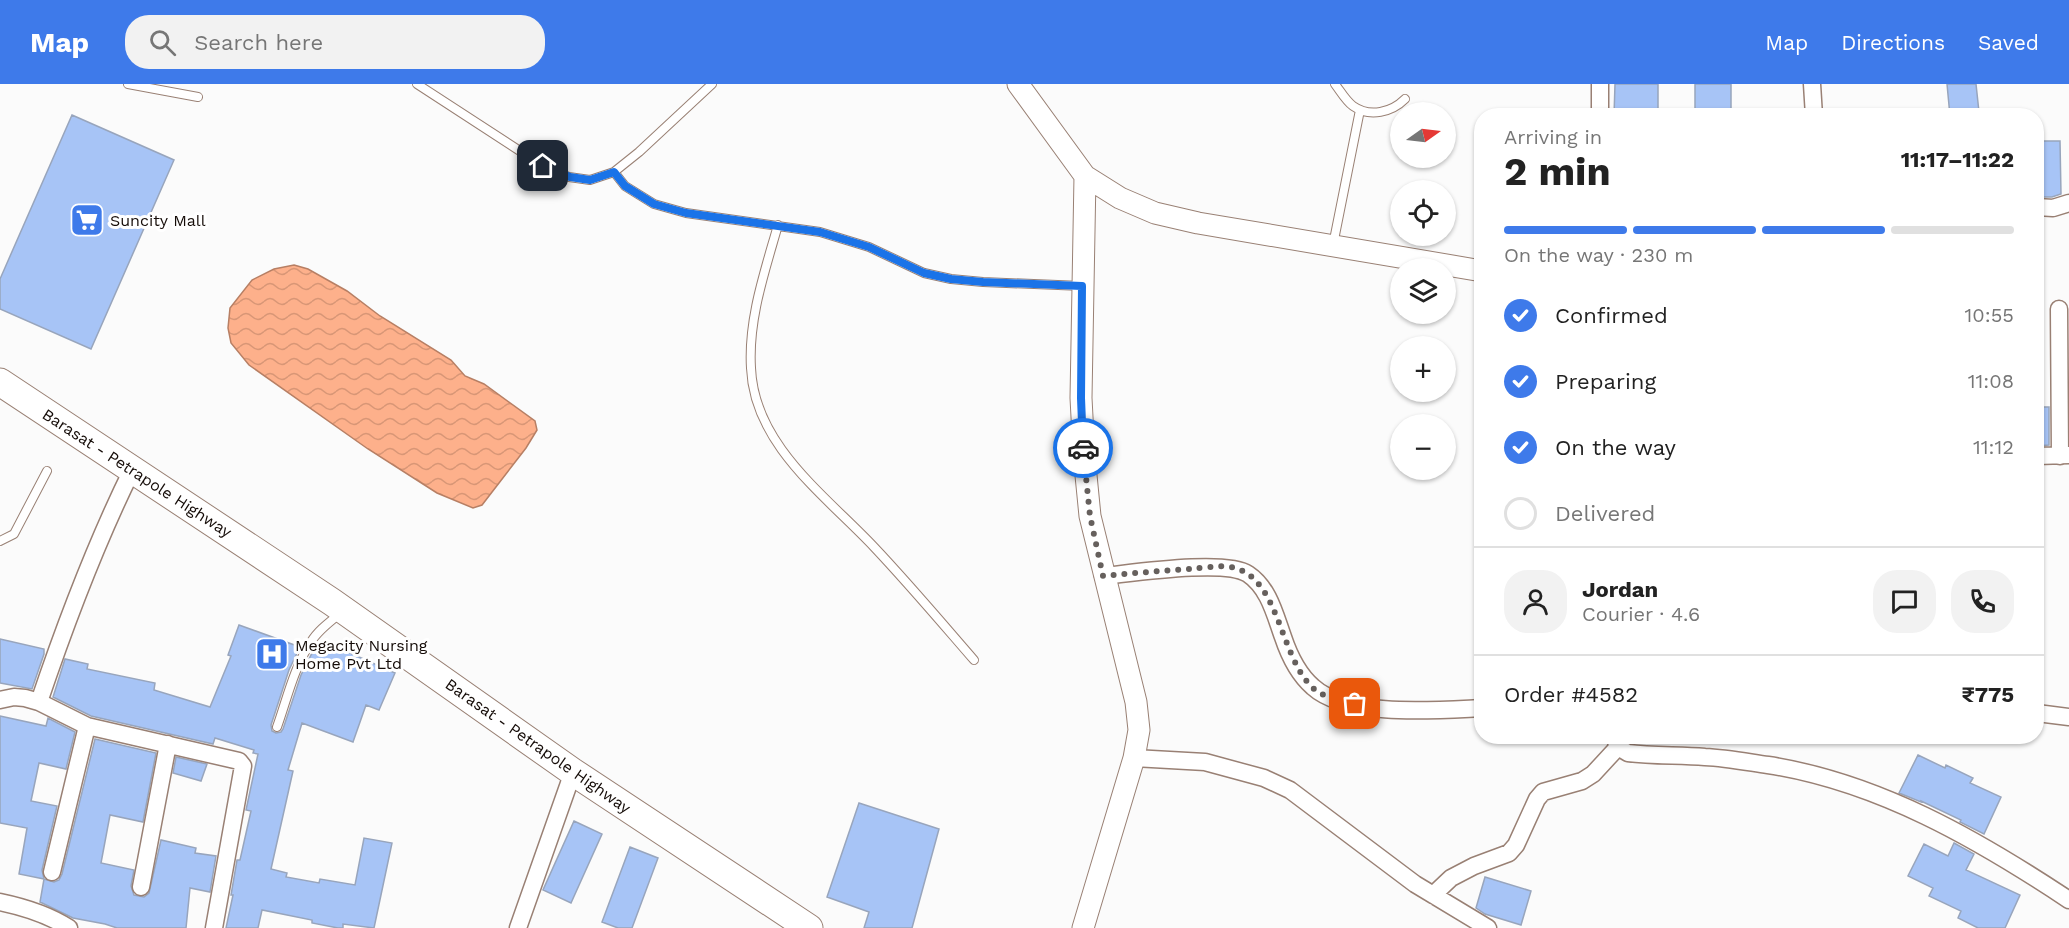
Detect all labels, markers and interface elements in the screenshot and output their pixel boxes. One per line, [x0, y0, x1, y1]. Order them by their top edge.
search box [125, 15, 545, 69]
text: Map [30, 26, 89, 59]
icon: search [146, 26, 179, 59]
text: Search here [194, 30, 323, 55]
text: Map [1765, 30, 1808, 55]
text: Directions [1841, 30, 1945, 55]
text: Saved [1978, 30, 2039, 55]
north arrow [1390, 102, 1456, 168]
map controls [1390, 102, 1456, 480]
text: Arriving in [1504, 125, 1602, 149]
pin [517, 140, 568, 191]
text: 11:17–11:22 [1901, 147, 2014, 172]
icon: home [526, 149, 559, 182]
text: 2 min [1504, 149, 1611, 194]
button: locate [1390, 180, 1456, 246]
supermarket icon: Suncity Mall [69, 202, 105, 238]
place label: Suncity Mall [110, 211, 206, 230]
text: On the way · 230 m [1504, 243, 1693, 267]
button: layers [1390, 258, 1456, 324]
icon: check [1504, 299, 1537, 332]
text: Confirmed [1555, 303, 1668, 328]
text: 10:55 [1965, 303, 2014, 327]
button: + [1390, 336, 1456, 402]
icon: check [1504, 365, 1537, 398]
text: Preparing [1555, 369, 1656, 394]
text: 11:08 [1968, 369, 2014, 393]
street label: Barasat - Petrapole Highway [39, 405, 236, 542]
button: − [1390, 414, 1456, 480]
courier [1053, 418, 1113, 478]
icon: check [1504, 431, 1537, 464]
icon: car [1067, 432, 1100, 465]
text: On the way [1555, 435, 1676, 460]
text: 11:12 [1973, 435, 2014, 459]
text: Delivered [1555, 501, 1655, 526]
button: person [1504, 570, 1567, 633]
button: chat [1873, 570, 1936, 633]
button: phone [1951, 570, 2014, 633]
text: Jordan [1582, 577, 1658, 602]
text: Courier · 4.6 [1582, 602, 1700, 626]
hospital icon: Megacity Nursing Home Pvt Ltd [254, 636, 290, 672]
place label: Megacity Nursing Home Pvt Ltd [295, 636, 428, 673]
street label: Barasat - Petrapole Highway [442, 675, 635, 818]
pin [1329, 678, 1380, 729]
text: Order #4582 [1504, 682, 1638, 707]
text: ₹775 [1961, 682, 2014, 707]
icon: bag [1338, 687, 1371, 720]

